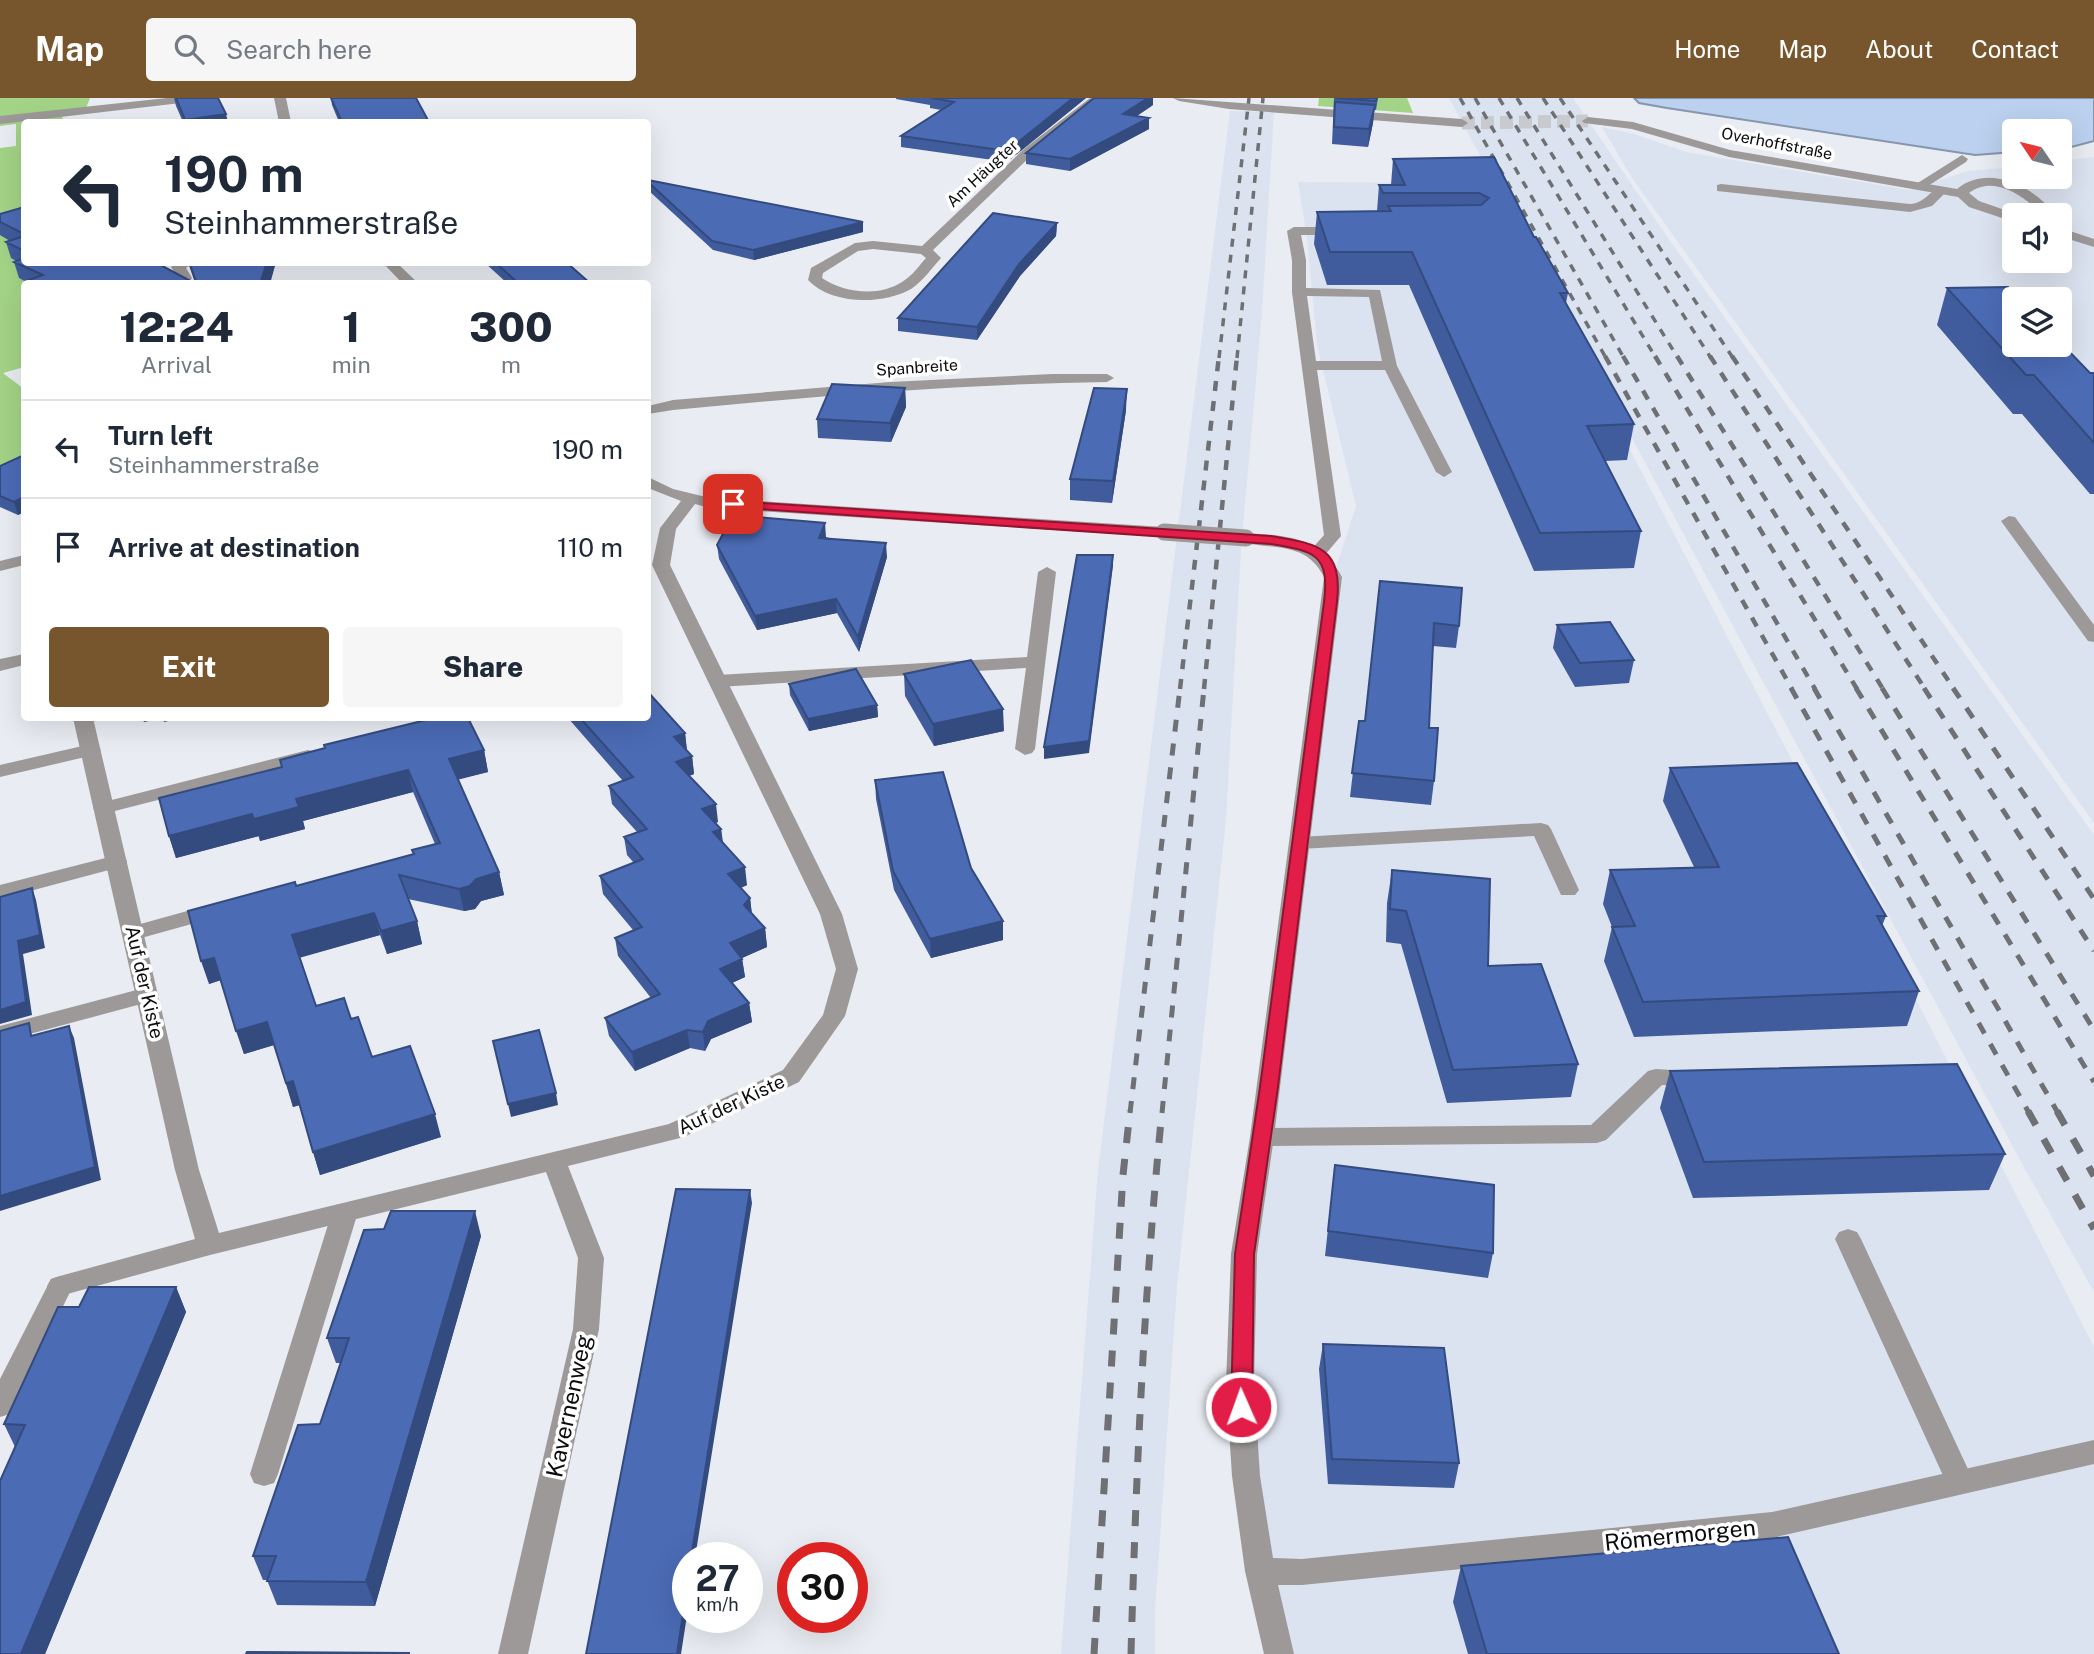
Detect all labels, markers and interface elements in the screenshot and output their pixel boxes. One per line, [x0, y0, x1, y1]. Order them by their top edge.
search box [146, 18, 636, 81]
text: Map [35, 30, 104, 68]
icon: search [170, 30, 208, 68]
text: Search here [226, 34, 372, 65]
text: Home [1674, 35, 1740, 63]
text: Map [1778, 35, 1827, 63]
text: About [1865, 35, 1933, 63]
text: Contact [1971, 35, 2059, 63]
north arrow [2002, 119, 2072, 189]
map controls [2002, 119, 2072, 357]
street label: Overhoffstraße [1720, 123, 1834, 164]
street label: Am Häugter [943, 135, 1022, 211]
text: 190 m [164, 145, 304, 203]
icon: left [49, 147, 140, 238]
button: sound [2002, 203, 2072, 273]
text: Steinhammerstraße [164, 204, 458, 241]
button: layers [2002, 287, 2072, 357]
text: 12:24 [119, 302, 234, 351]
text: 1 [342, 302, 360, 351]
text: 300 [469, 302, 553, 351]
text: Arrival [141, 351, 212, 378]
text: min [332, 351, 371, 378]
text: m [501, 351, 521, 378]
street label: Spanbreite [875, 355, 959, 380]
text: Turn left [108, 420, 213, 451]
icon: left [49, 430, 87, 468]
text: 190 m [552, 434, 623, 465]
text: Steinhammerstraße [108, 451, 320, 478]
pin [703, 474, 763, 534]
icon: arrive [714, 485, 752, 523]
icon: arrive [49, 528, 87, 566]
text: Arrive at destination [108, 532, 360, 563]
text: 110 m [557, 532, 623, 563]
button: Exit [49, 627, 329, 707]
button: Share [343, 627, 623, 707]
street label: Auf der Kiste [121, 923, 169, 1041]
street label: Auf der Kiste [674, 1070, 788, 1138]
street label: Kavernenweg [540, 1332, 597, 1480]
position arrow [1204, 1370, 1278, 1444]
street label: Römermorgen [1603, 1513, 1757, 1556]
speed limit sign: 30 [777, 1542, 868, 1633]
text: 27 [695, 1558, 740, 1599]
text: km/h [696, 1594, 739, 1615]

